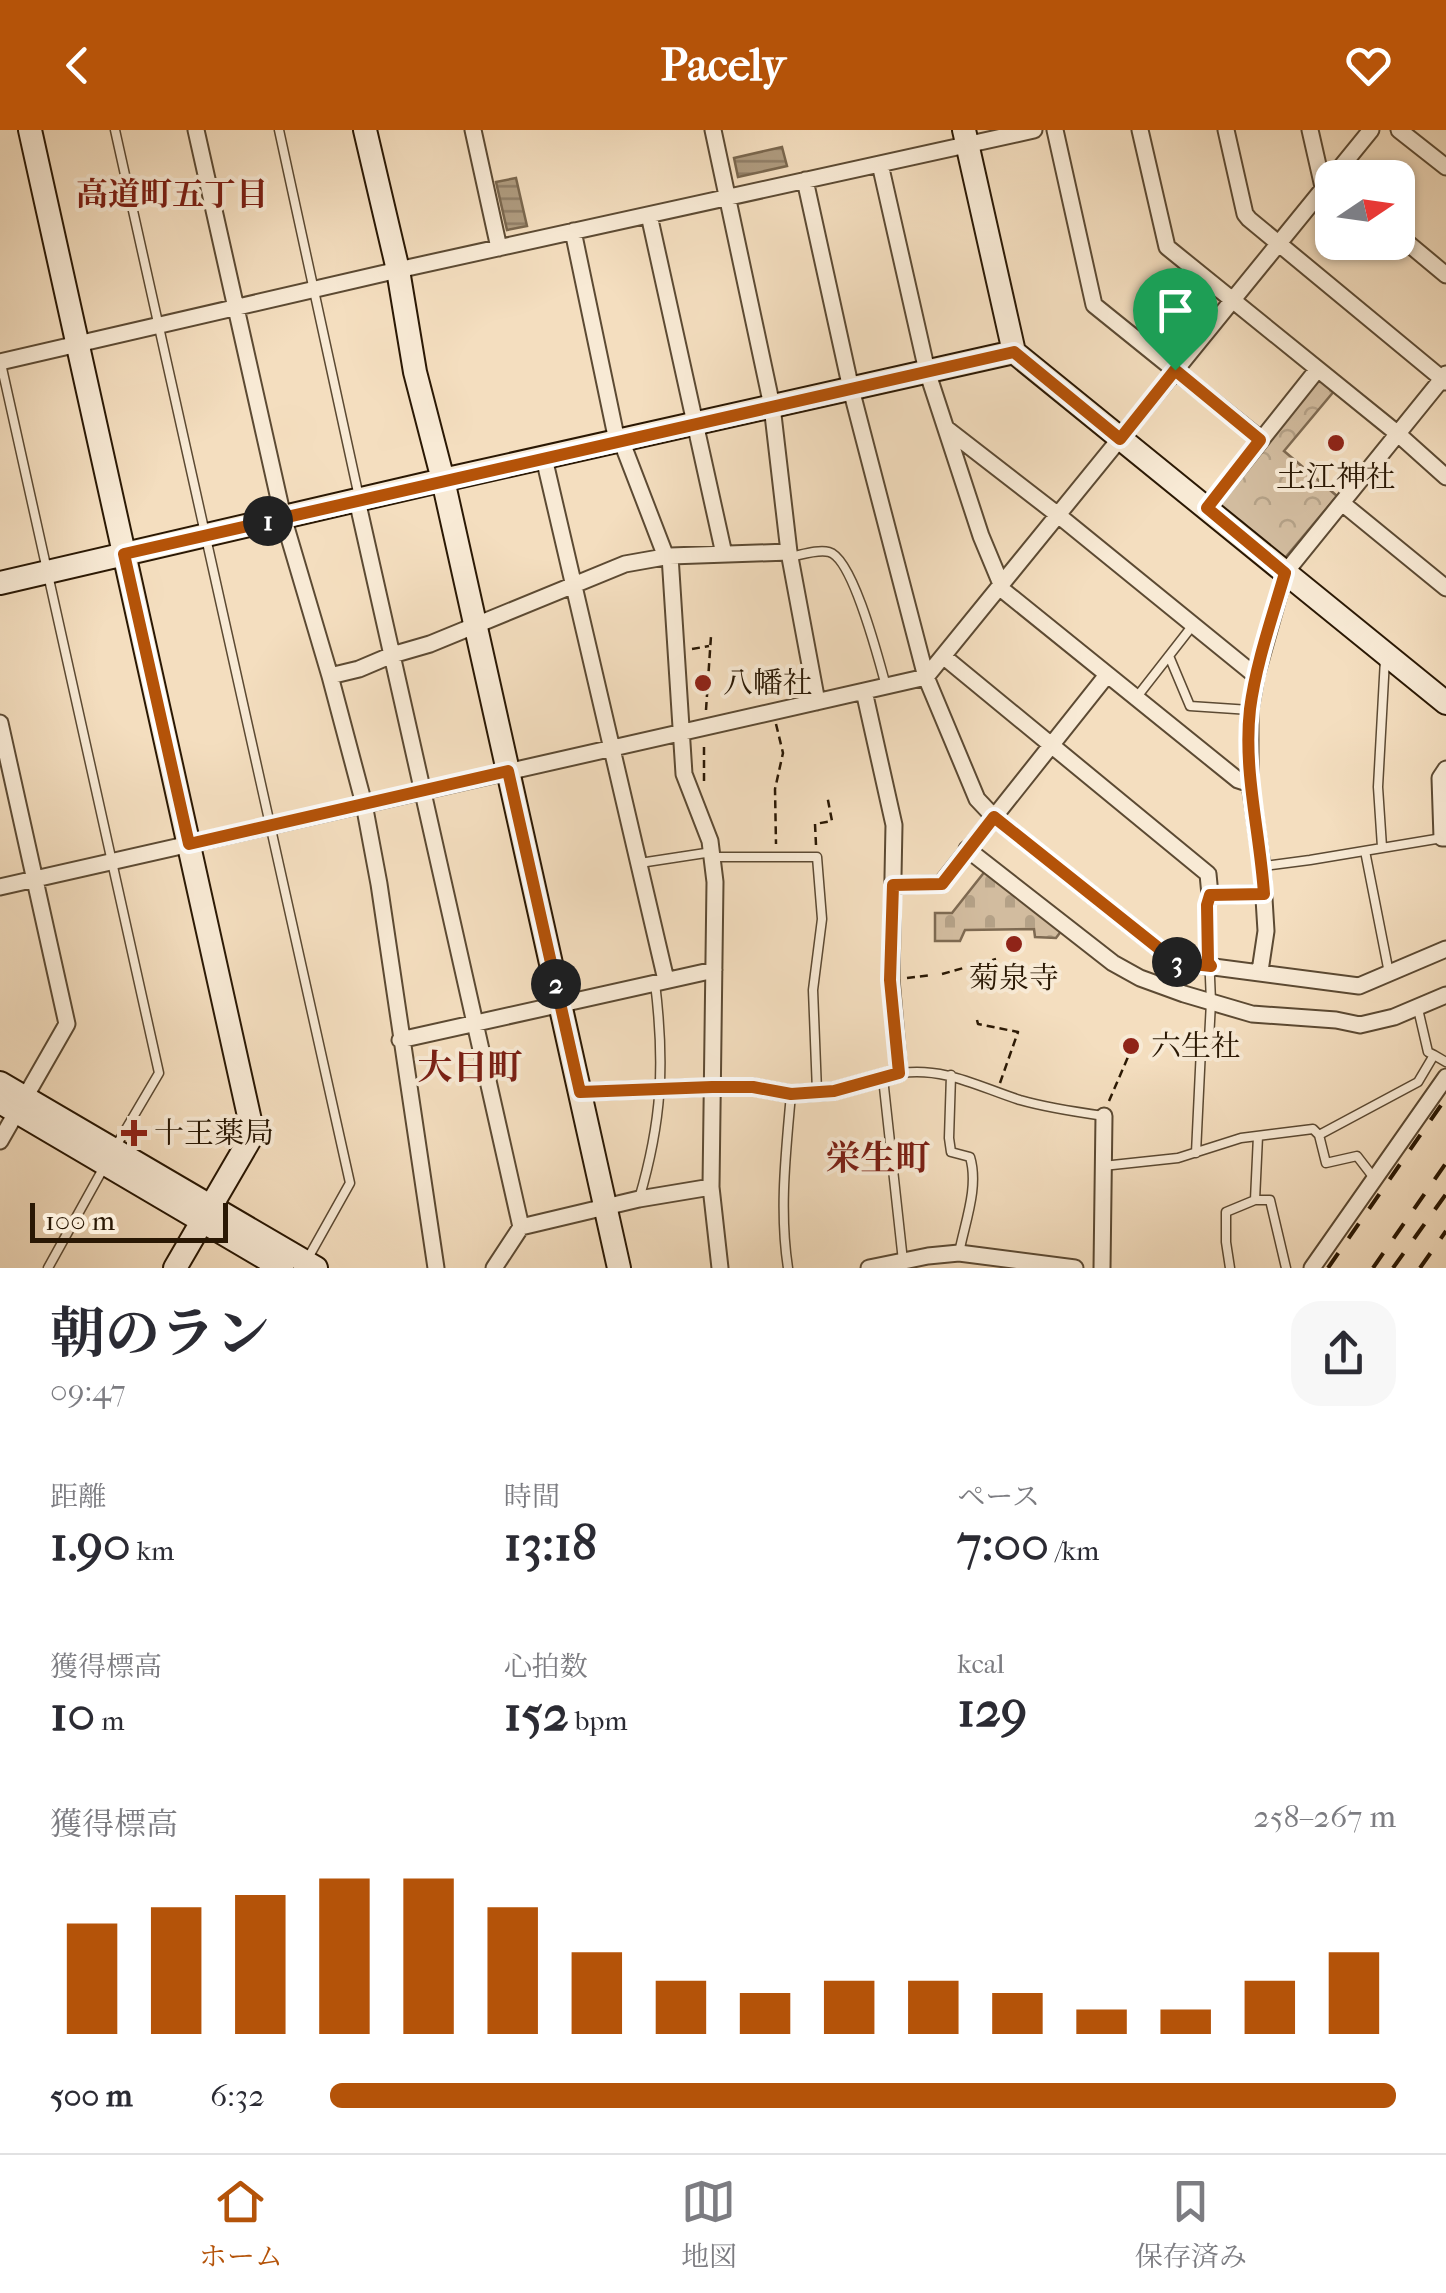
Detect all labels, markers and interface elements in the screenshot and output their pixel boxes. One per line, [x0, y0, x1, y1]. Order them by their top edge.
icon: back [50, 38, 105, 93]
icon: heart [1341, 38, 1396, 93]
text: Pacely [661, 39, 785, 92]
north arrow [1315, 160, 1415, 260]
map controls [1315, 160, 1415, 260]
district label: 高道町五丁目 [76, 176, 268, 213]
pin [1133, 268, 1218, 371]
icon: arrive [1148, 283, 1203, 338]
marker: 土江神社 [1325, 432, 1347, 454]
place label: 土江神社 [1276, 460, 1396, 495]
pin: 1 [243, 496, 293, 546]
text: 1 [263, 504, 273, 537]
place label: 八幡社 [723, 666, 813, 701]
marker: 八幡社 [692, 672, 714, 694]
marker: 菊泉寺 [1003, 933, 1025, 955]
pin: 3 [1152, 937, 1202, 987]
text: 3 [1171, 945, 1183, 978]
pin: 2 [531, 959, 581, 1009]
place label: 菊泉寺 [969, 961, 1059, 996]
text: 2 [549, 967, 563, 1000]
place label: 六生社 [1151, 1029, 1241, 1064]
marker: 六生社 [1120, 1035, 1142, 1057]
district label: 大日町 [417, 1047, 523, 1088]
place label: 十王薬局 [154, 1116, 274, 1151]
marker: 十王薬局 [123, 1122, 145, 1144]
district label: 栄生町 [825, 1138, 931, 1179]
scale bar [30, 1198, 228, 1242]
text: 100 m [45, 1204, 115, 1237]
button: share [1291, 1301, 1396, 1406]
text: 朝のラン [50, 1302, 270, 1366]
text: 09:47 [50, 1372, 126, 1409]
text: 距離 [50, 1480, 106, 1513]
text: 時間 [504, 1480, 560, 1513]
text: ペース [957, 1480, 1040, 1513]
text: 1.90 [50, 1514, 131, 1573]
text: 13:18 [504, 1514, 597, 1573]
text: 7:00 [957, 1514, 1049, 1573]
text: km [131, 1534, 174, 1567]
text: /km [1049, 1534, 1099, 1567]
text: kcal [957, 1647, 1004, 1680]
text: 獲得標高 [50, 1650, 162, 1683]
text: 心拍数 [504, 1650, 588, 1683]
text: 129 [957, 1680, 1027, 1739]
text: 10 [50, 1684, 95, 1743]
text: 152 [504, 1684, 569, 1743]
text: m [95, 1704, 124, 1737]
text: bpm [569, 1704, 628, 1737]
text: 258–267 m [1253, 1798, 1396, 1835]
text: 獲得標高 [50, 1806, 178, 1843]
text: 500 m [50, 2077, 133, 2114]
text: 6:32 [210, 2077, 265, 2114]
tab: ホーム [199, 2174, 283, 2274]
tab: 地図 [681, 2174, 737, 2274]
tab: 保存済み [1135, 2174, 1247, 2274]

